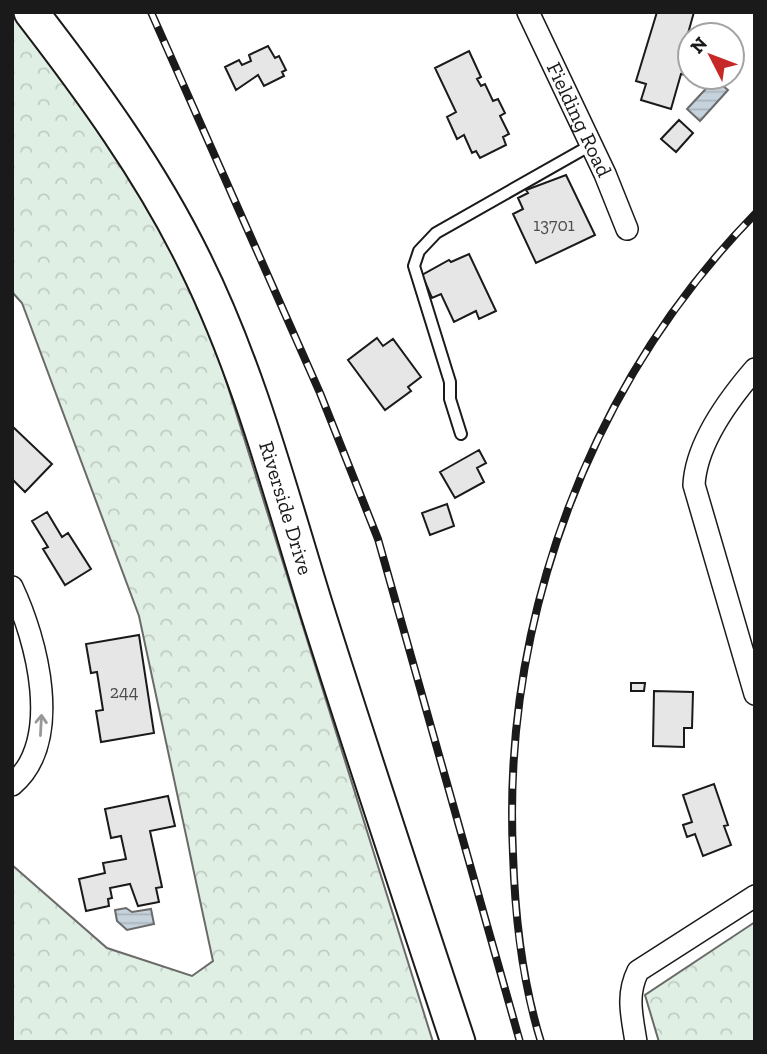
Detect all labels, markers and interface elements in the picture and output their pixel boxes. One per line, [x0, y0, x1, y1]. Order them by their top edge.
north arrow [676, 21, 746, 91]
text: N [685, 32, 712, 58]
street label: Fielding Road [542, 58, 618, 181]
house number: 13701 [533, 214, 575, 236]
street label: Riverside Drive [254, 438, 318, 578]
house number: 244 [110, 681, 139, 703]
one-way arrow [34, 714, 47, 737]

